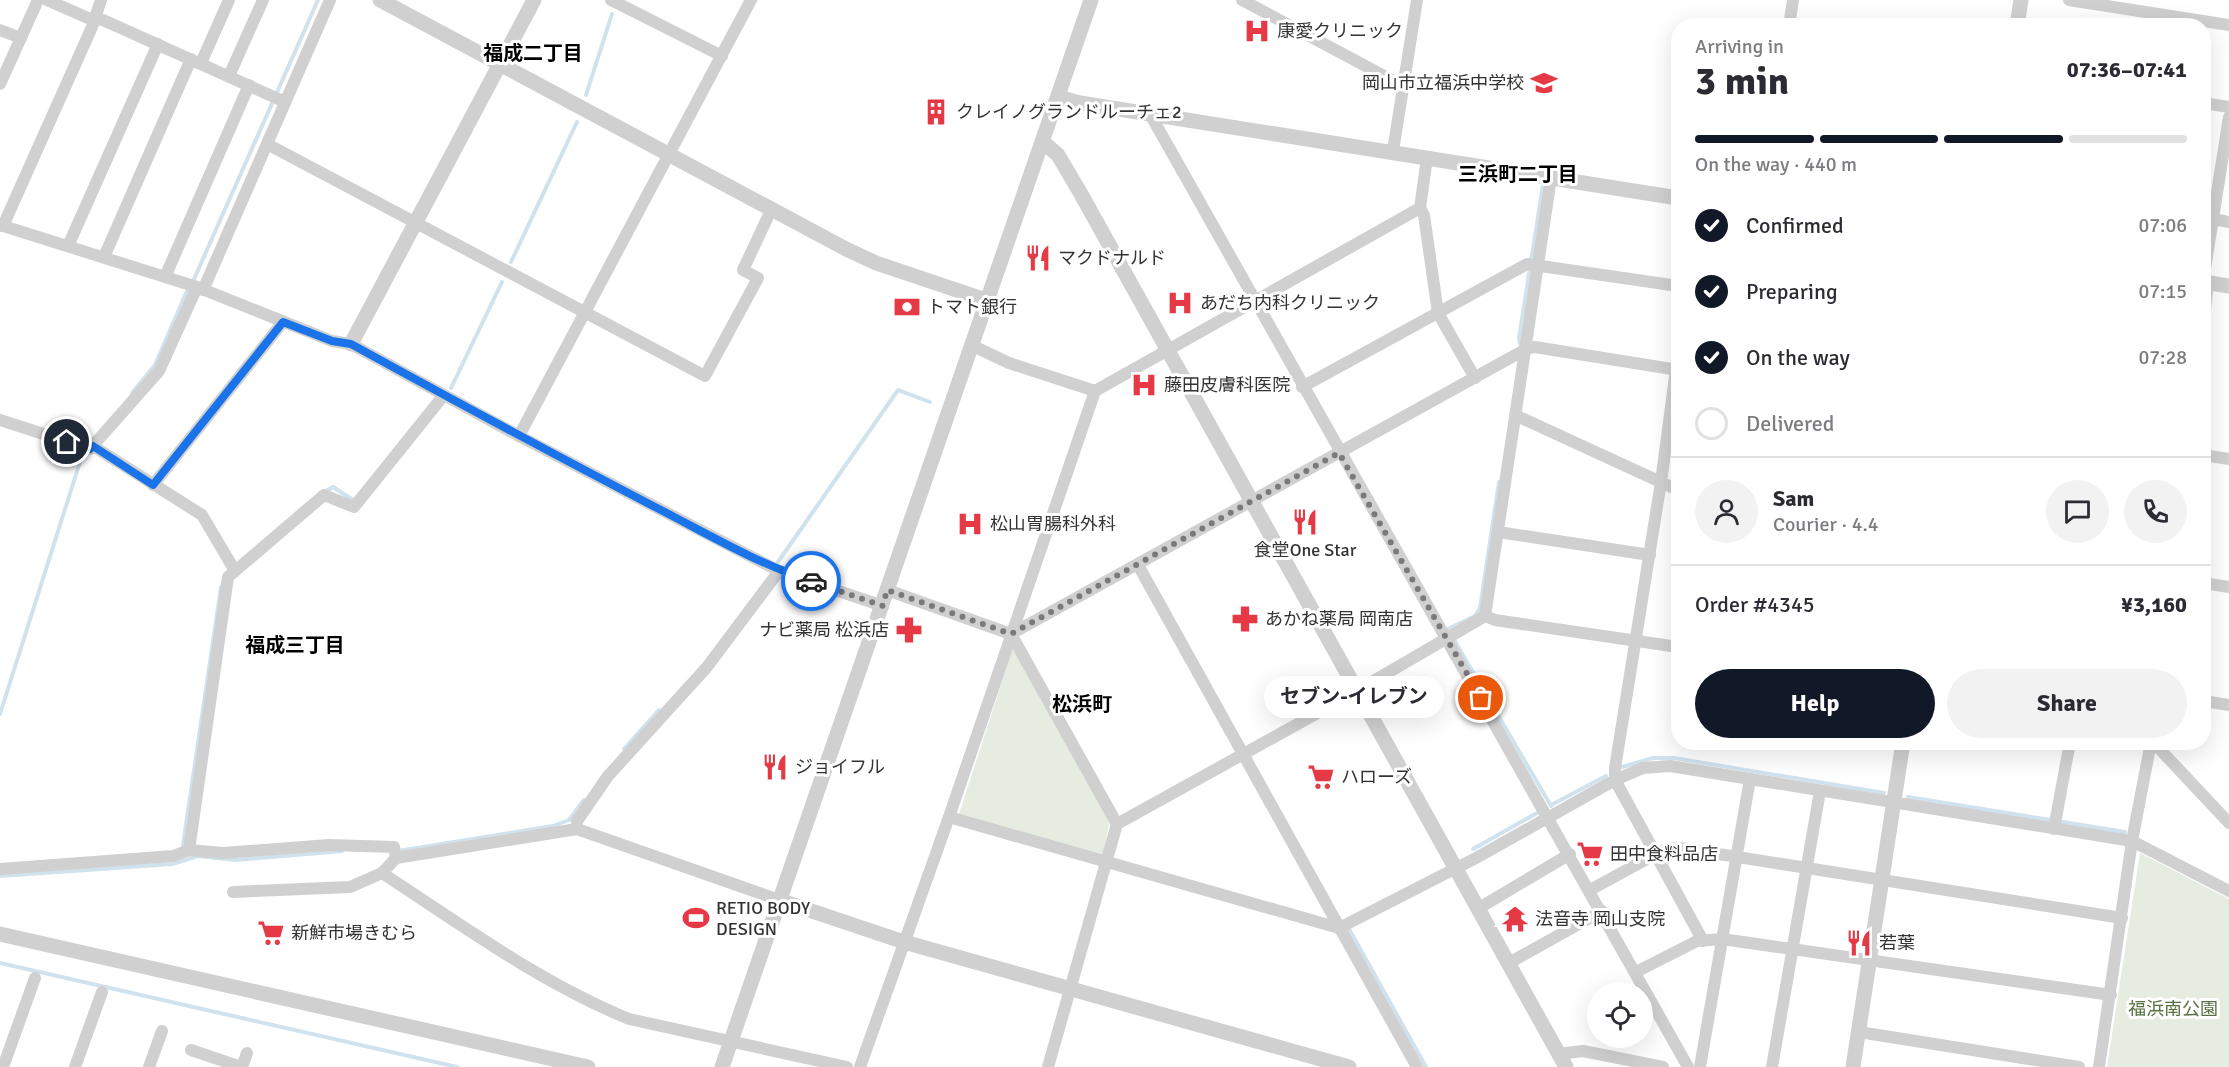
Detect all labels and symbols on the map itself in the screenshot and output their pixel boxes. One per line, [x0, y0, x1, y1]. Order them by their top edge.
hospital icon: 康愛クリニック [1242, 16, 1272, 46]
place label: 康愛クリニック [1277, 20, 1403, 42]
district label: 福成二丁目 [483, 41, 583, 66]
school or university icon: 岡山市立福浜中学校 [1529, 68, 1559, 98]
place label: 岡山市立福浜中学校 [1362, 72, 1524, 94]
building icon: クレイノグランドルーチェ2 [921, 97, 951, 127]
place label: クレイノグランドルーチェ2 [956, 101, 1182, 123]
district label: 三浜町二丁目 [1458, 162, 1578, 187]
restaurant icon: マクドナルド [1023, 243, 1053, 273]
place label: マクドナルド [1058, 247, 1166, 269]
hospital icon: あだち内科クリニック [1165, 288, 1195, 318]
bank icon: トマト銀行 [892, 292, 922, 322]
place label: あだち内科クリニック [1200, 292, 1380, 314]
place label: トマト銀行 [927, 296, 1017, 318]
hospital icon: 藤田皮膚科医院 [1129, 370, 1159, 400]
place label: 藤田皮膚科医院 [1164, 374, 1290, 396]
pin [41, 416, 92, 467]
restaurant icon: 食堂One Star [1290, 507, 1320, 537]
hospital icon: 松山胃腸科外科 [955, 509, 985, 539]
place label: 松山胃腸科外科 [990, 513, 1116, 535]
place label: 食堂One Star [1254, 539, 1357, 561]
courier [781, 551, 841, 611]
pharmacy icon: あかね薬局 岡南店 [1230, 604, 1260, 634]
place label: あかね薬局 岡南店 [1265, 608, 1413, 630]
pharmacy icon: ナビ薬局 松浜店 [894, 615, 924, 645]
place label: ナビ薬局 松浜店 [759, 619, 889, 641]
district label: 福成三丁目 [245, 633, 345, 658]
pin [1455, 672, 1506, 723]
callout: セブン-イレブン [1265, 677, 1445, 719]
district label: 松浜町 [1052, 692, 1112, 717]
restaurant icon: ジョイフル [760, 752, 790, 782]
place label: ジョイフル [795, 756, 885, 778]
supermarket icon: ハローズ [1306, 762, 1336, 792]
place label: ハローズ [1341, 766, 1412, 788]
supermarket icon: 田中食料品店 [1575, 839, 1605, 869]
place label: 田中食料品店 [1610, 843, 1718, 865]
place label: RETIO BODY DESIGN [716, 897, 810, 940]
sports icon: RETIO BODY DESIGN [681, 903, 711, 933]
temple icon: 法音寺 岡山支院 [1500, 904, 1530, 934]
place label: 法音寺 岡山支院 [1535, 908, 1665, 930]
supermarket icon: 新鮮市場きむら [256, 918, 286, 948]
place label: 新鮮市場きむら [291, 922, 417, 944]
restaurant icon: 若葉 [1844, 928, 1874, 958]
place label: 若葉 [1879, 932, 1915, 954]
park label: 福浜南公園 [2128, 998, 2218, 1020]

